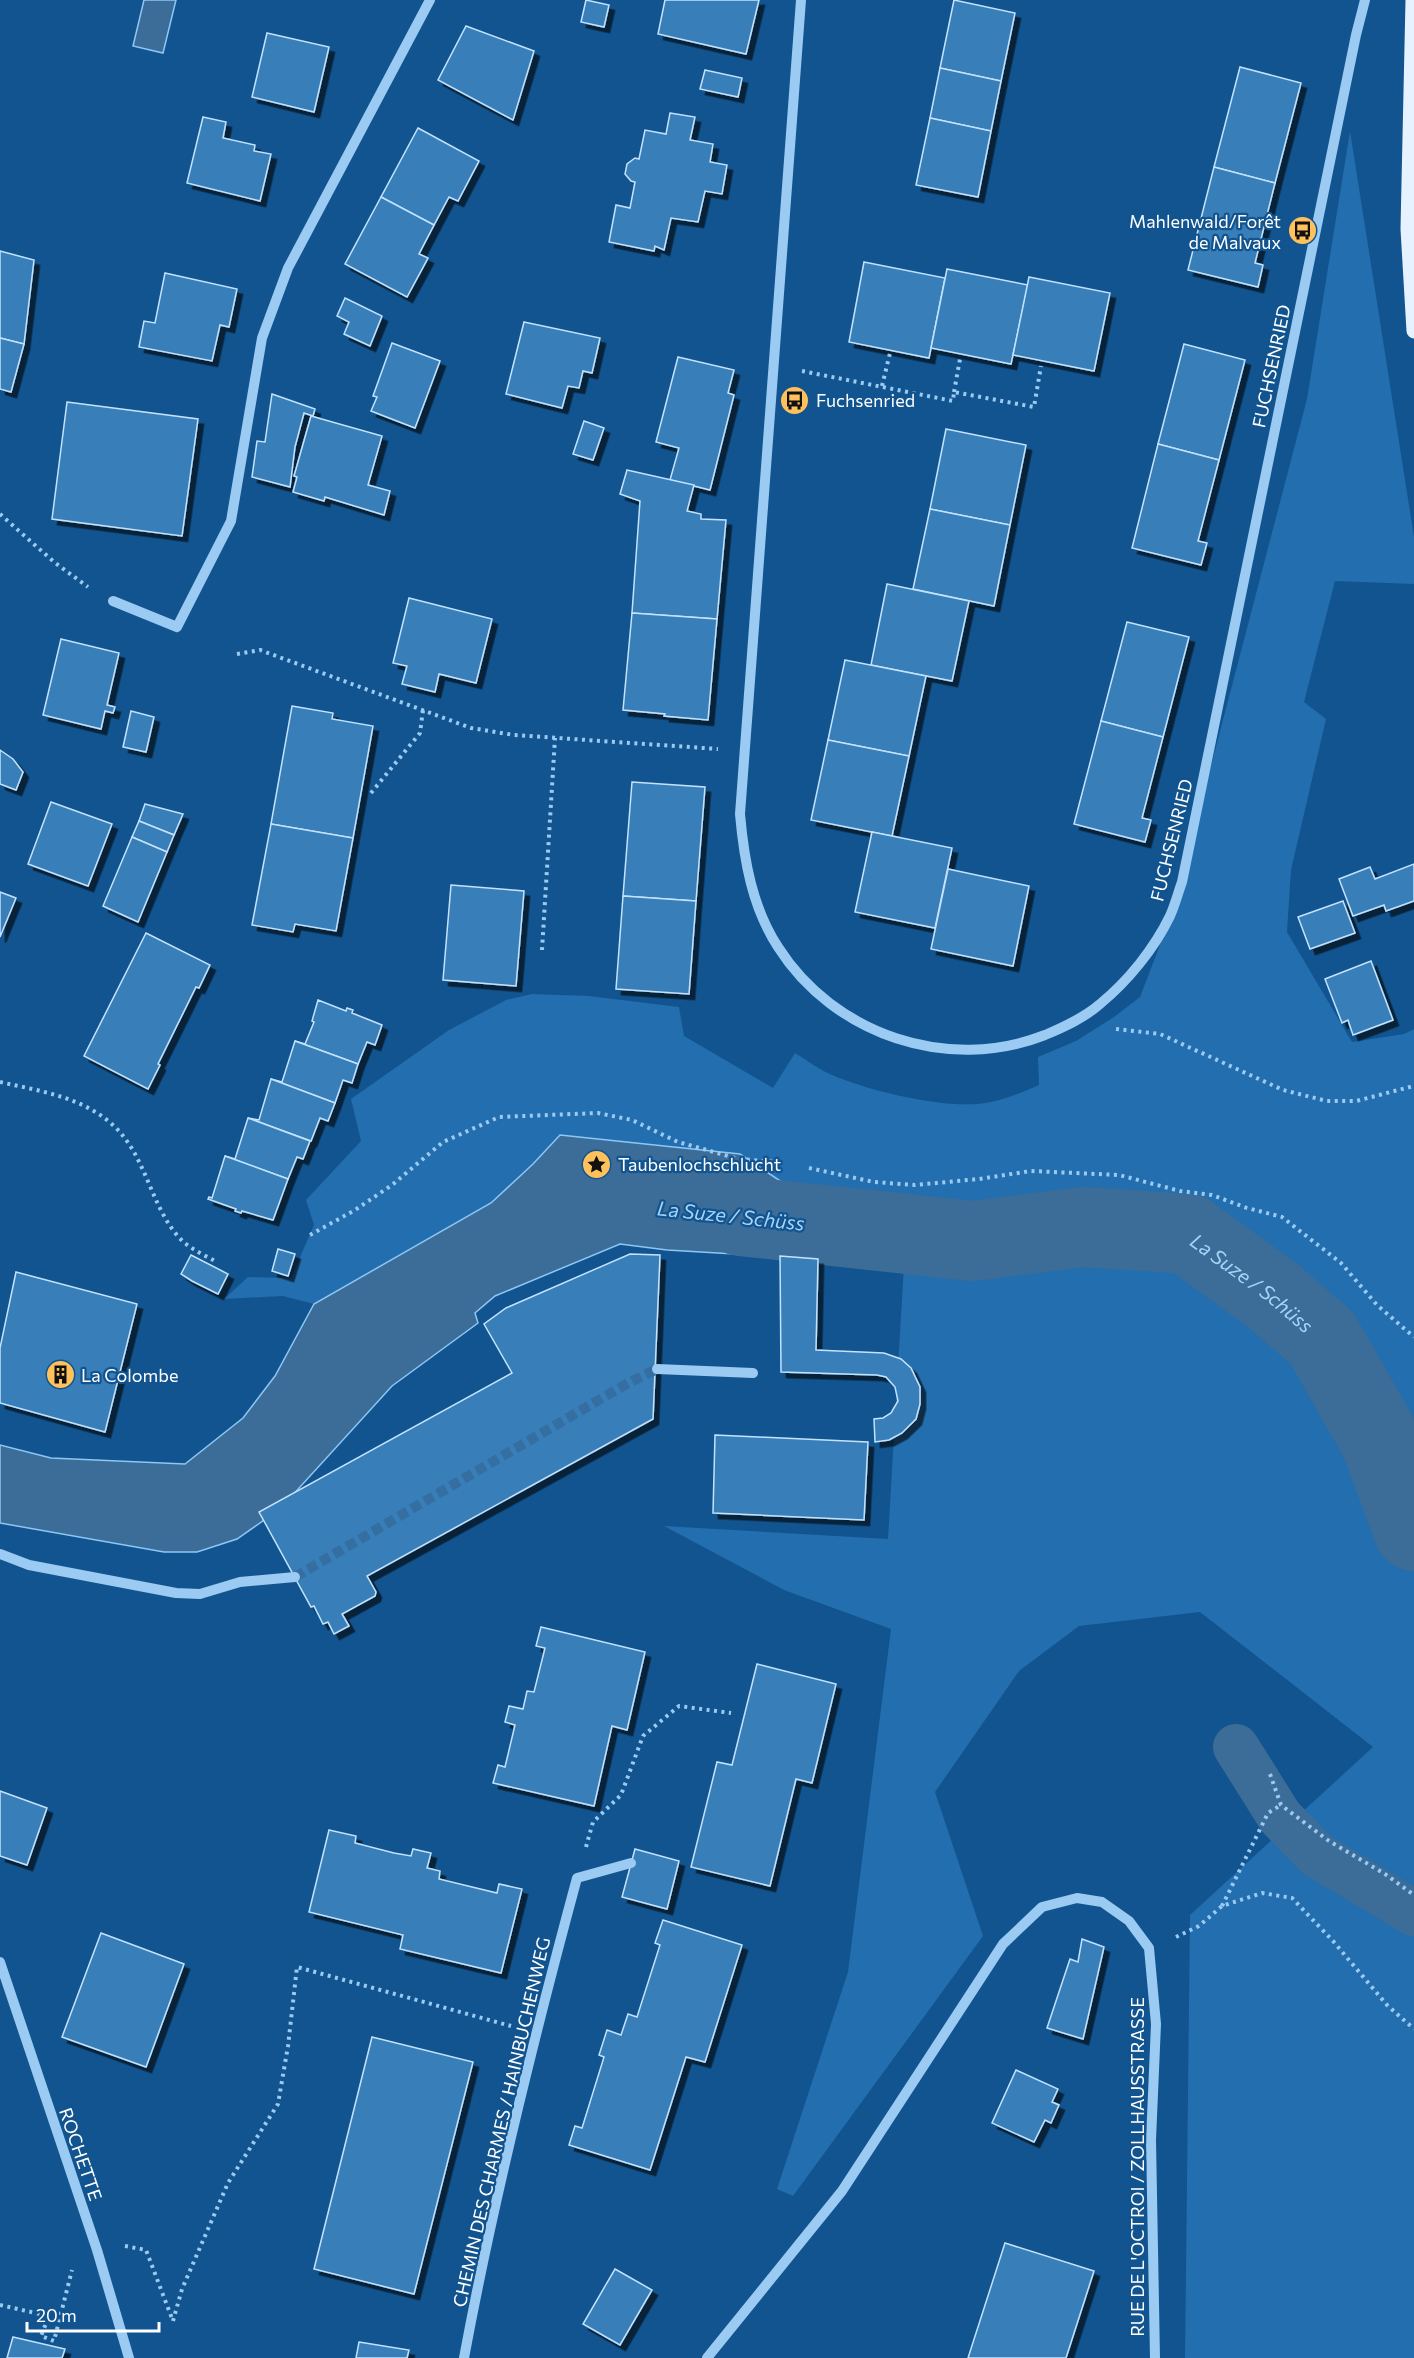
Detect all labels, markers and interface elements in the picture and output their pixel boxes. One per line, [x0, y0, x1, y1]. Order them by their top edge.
place label: Mahlenwald/Forêt de Malvaux [1129, 210, 1281, 253]
bus stop icon: Mahlenwald/Forêt de Malvaux [1286, 215, 1318, 247]
street label: FUCHSENRIED [1247, 303, 1295, 429]
bus stop icon: Fuchsenried [779, 384, 811, 416]
place label: Fuchsenried [816, 389, 915, 411]
street label: FUCHSENRIED [1145, 777, 1197, 903]
place icon: Taubenlochschlucht [581, 1148, 613, 1180]
place label: Taubenlochschlucht [618, 1153, 781, 1175]
water label: La Suze / Schüss [656, 1195, 806, 1235]
water label: La Suze / Schüss [1186, 1228, 1318, 1337]
building icon: La Colombe [44, 1359, 76, 1391]
place label: La Colombe [81, 1364, 178, 1386]
street label: CHEMIN DES CHARMES / HAINBUCHENWEG [448, 1935, 554, 2309]
street label: RUE DE L'OCTROI / ZOLLHAUSSTRASSE [1126, 1997, 1148, 2337]
street label: ROCHETTE [55, 2105, 107, 2203]
scale bar [27, 2295, 159, 2333]
text: 20 m [36, 2304, 77, 2326]

